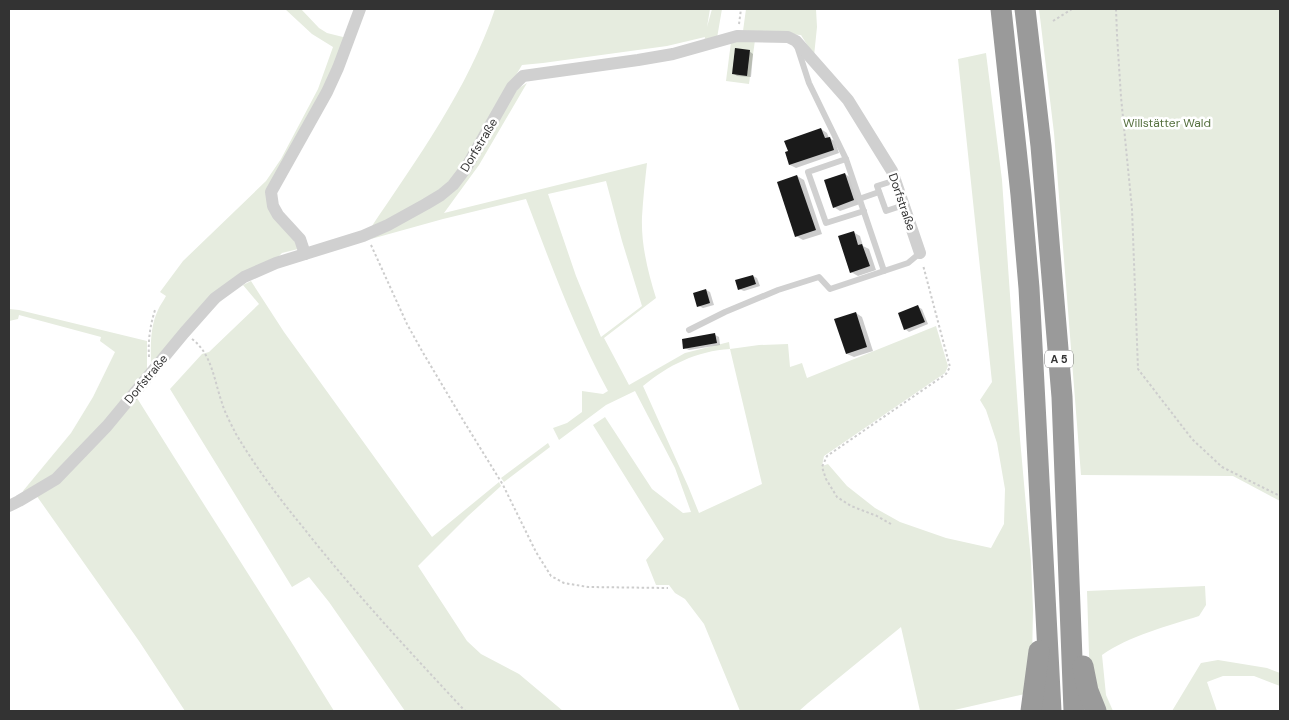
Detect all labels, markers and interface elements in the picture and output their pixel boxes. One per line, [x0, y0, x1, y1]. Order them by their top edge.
street label: Dorfstraße [457, 115, 501, 175]
park label: Willstätter Wald [1123, 115, 1211, 131]
street label: Dorfstraße [885, 171, 919, 233]
road number: A 5 [1045, 350, 1073, 368]
street label: Dorfstraße [121, 351, 171, 407]

